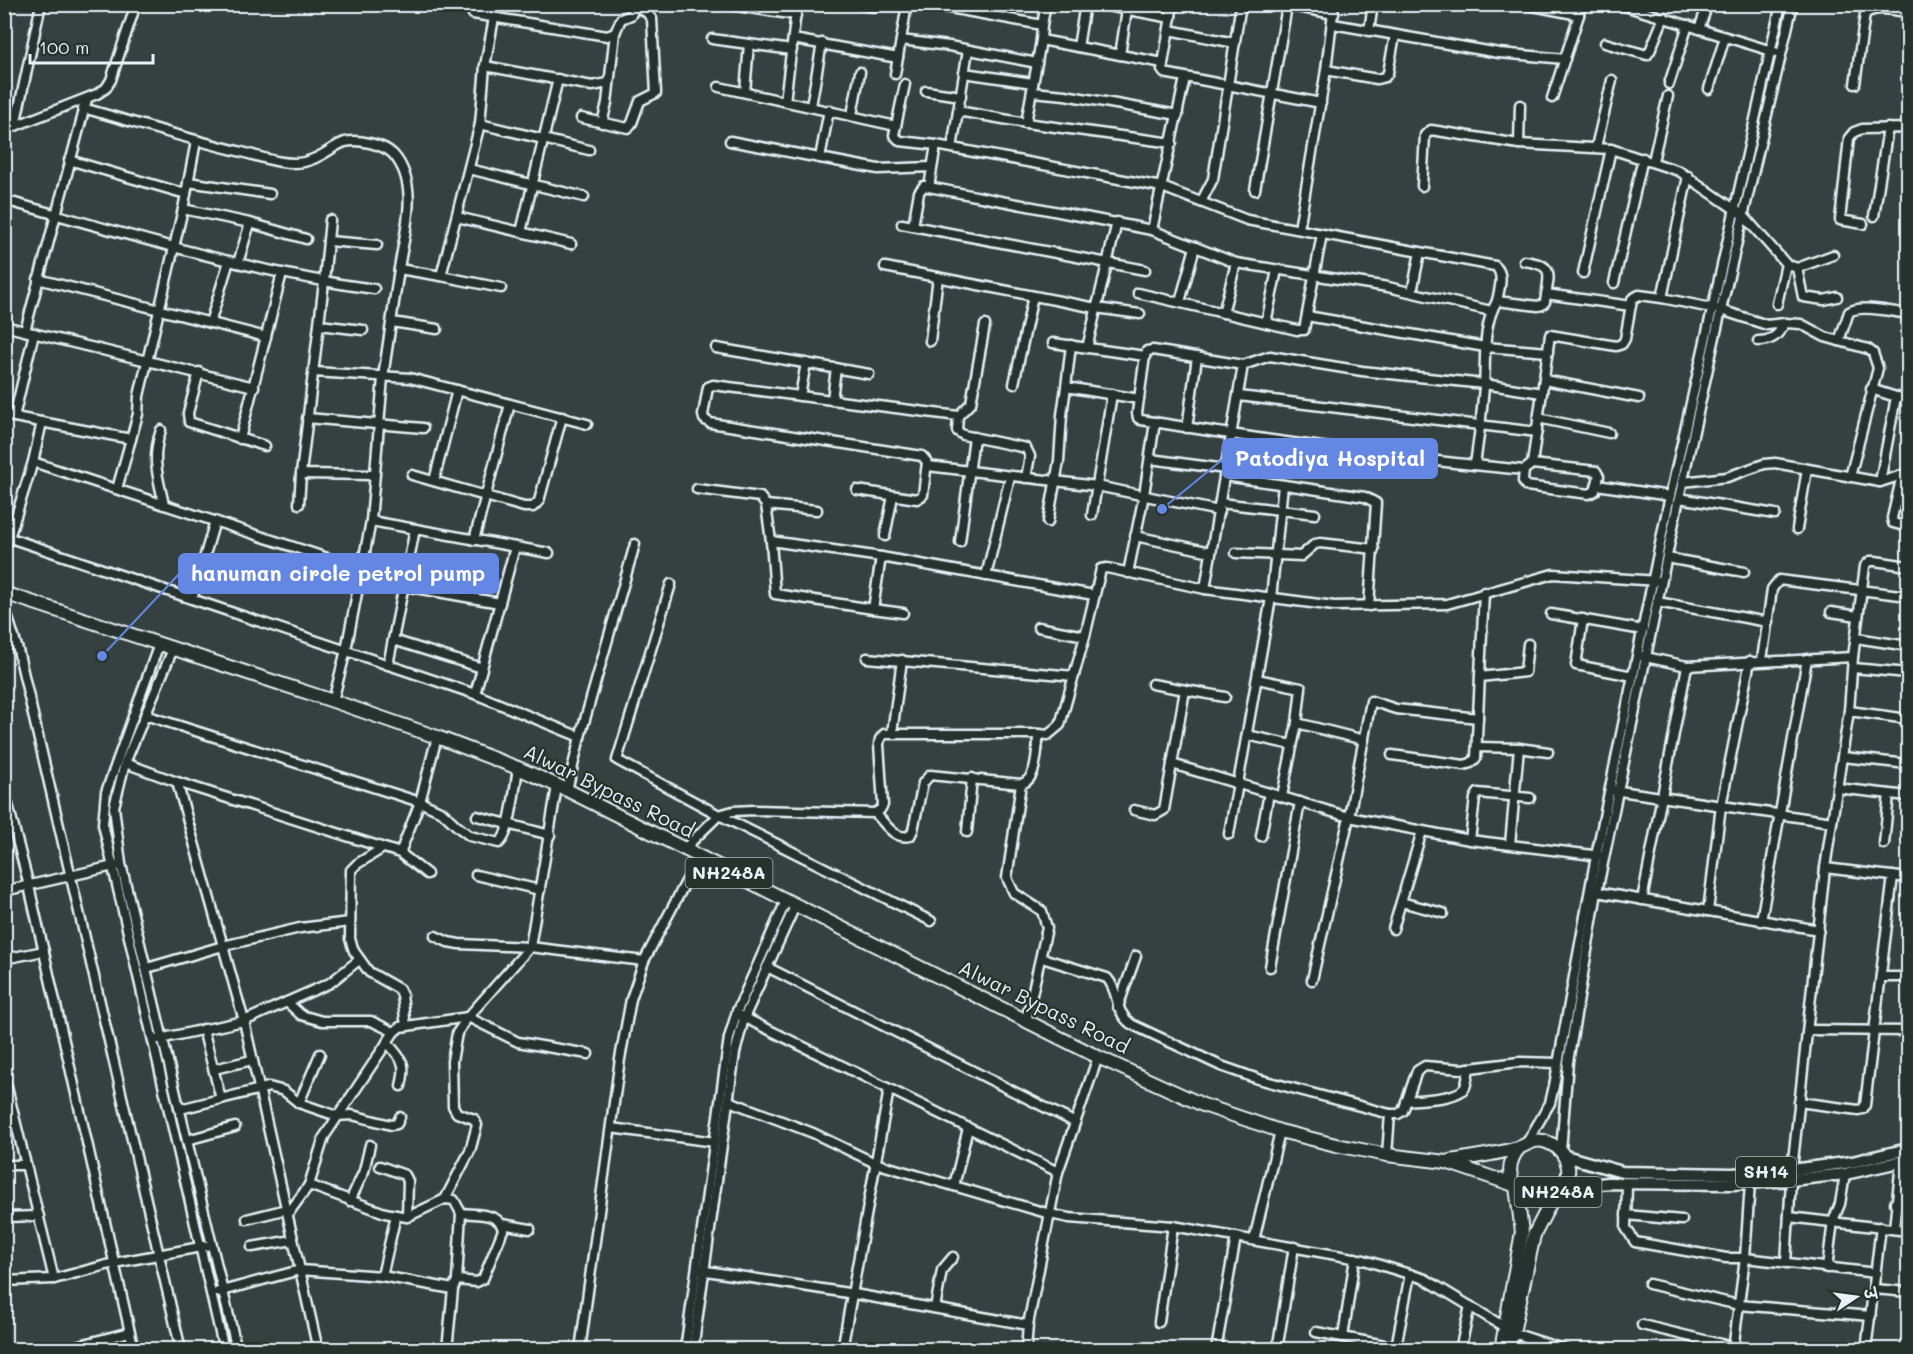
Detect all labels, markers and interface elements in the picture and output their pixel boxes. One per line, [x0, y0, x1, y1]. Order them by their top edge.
scale bar [30, 27, 153, 65]
text: 100 m [39, 35, 89, 59]
callout: Patodiya Hospital [1223, 439, 1437, 478]
text: Patodiya Hospital [1235, 444, 1425, 472]
callout: hanuman circle petrol pump [179, 554, 498, 593]
text: hanuman circle petrol pump [191, 559, 485, 586]
street label: Alwar Bypass Road [520, 738, 699, 843]
road number: NH248A [686, 858, 772, 888]
street label: Alwar Bypass Road [955, 954, 1134, 1059]
road number: SH14 [1736, 1157, 1796, 1187]
road number: NH248A [1514, 1177, 1602, 1207]
north arrow [1826, 1267, 1886, 1327]
text: उ [1859, 1284, 1883, 1302]

